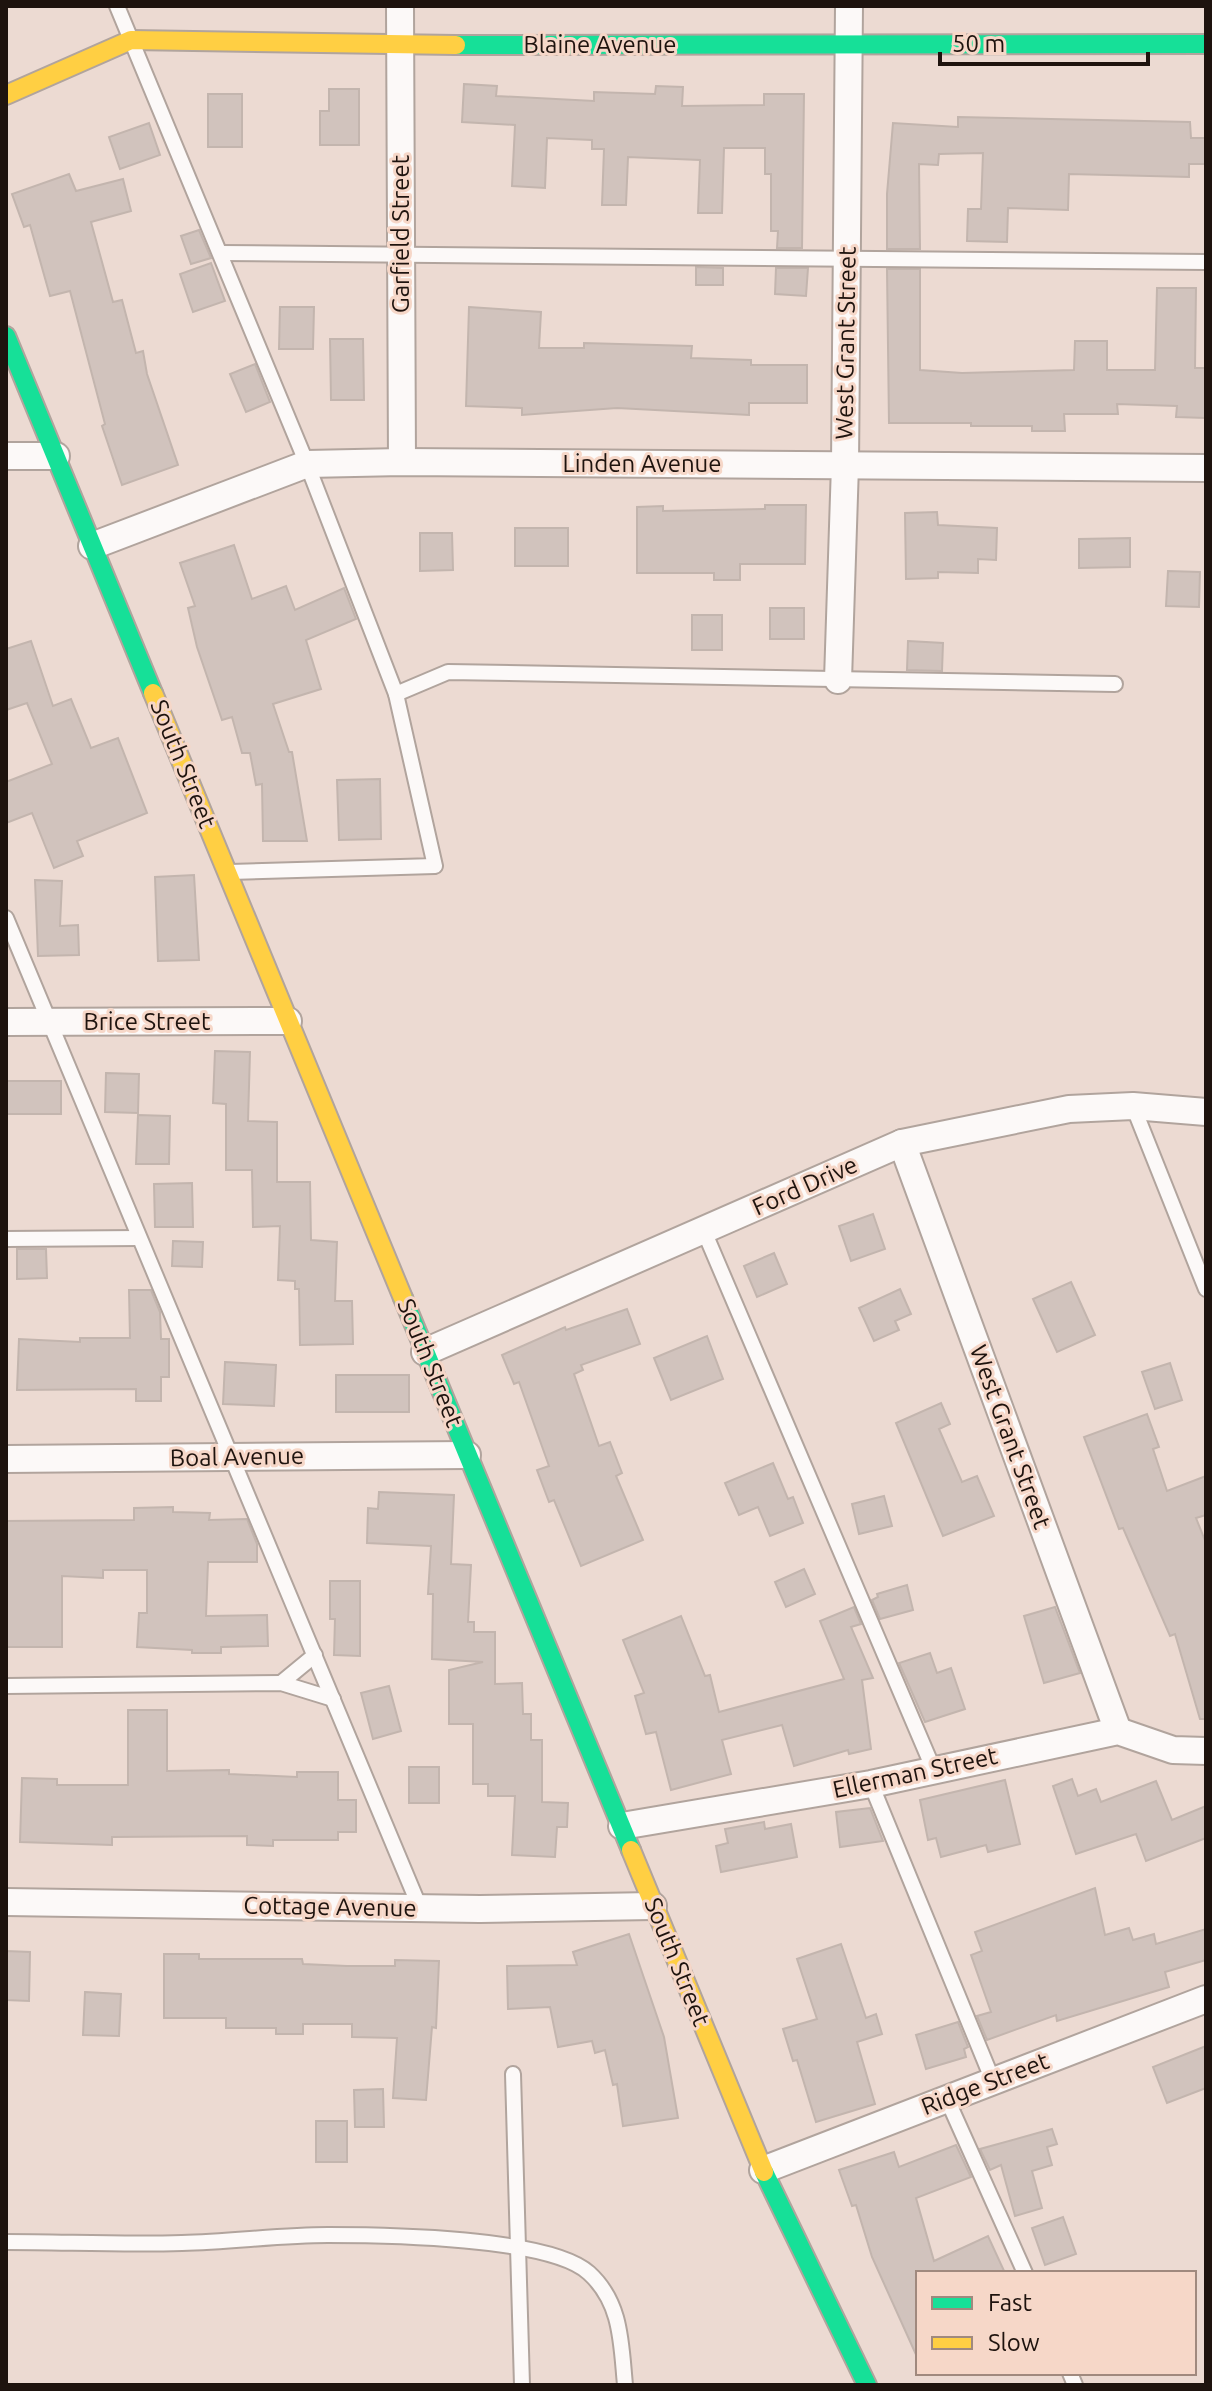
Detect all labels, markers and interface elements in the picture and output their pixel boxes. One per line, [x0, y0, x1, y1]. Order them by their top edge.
scale bar [940, 16, 1148, 66]
text: 50 m [952, 30, 1005, 57]
street label: Blaine Avenue [523, 31, 677, 58]
street label: Garfield Street [387, 154, 414, 313]
street label: West Grant Street [830, 246, 861, 440]
street label: Linden Avenue [562, 450, 722, 477]
street label: South Street [145, 696, 222, 832]
street label: Brice Street [83, 1008, 211, 1035]
street label: Ford Drive [748, 1150, 861, 1221]
street label: South Street [392, 1295, 469, 1431]
street label: West Grant Street [965, 1341, 1056, 1533]
street label: Boal Avenue [170, 1442, 304, 1471]
street label: Ellerman Street [830, 1742, 1000, 1803]
street label: Cottage Avenue [243, 1891, 417, 1922]
street label: South Street [639, 1894, 716, 2030]
street label: Ridge Street [917, 2047, 1053, 2120]
legend [916, 2271, 1196, 2375]
text: Fast [988, 2289, 1032, 2316]
text: Slow [988, 2329, 1040, 2356]

